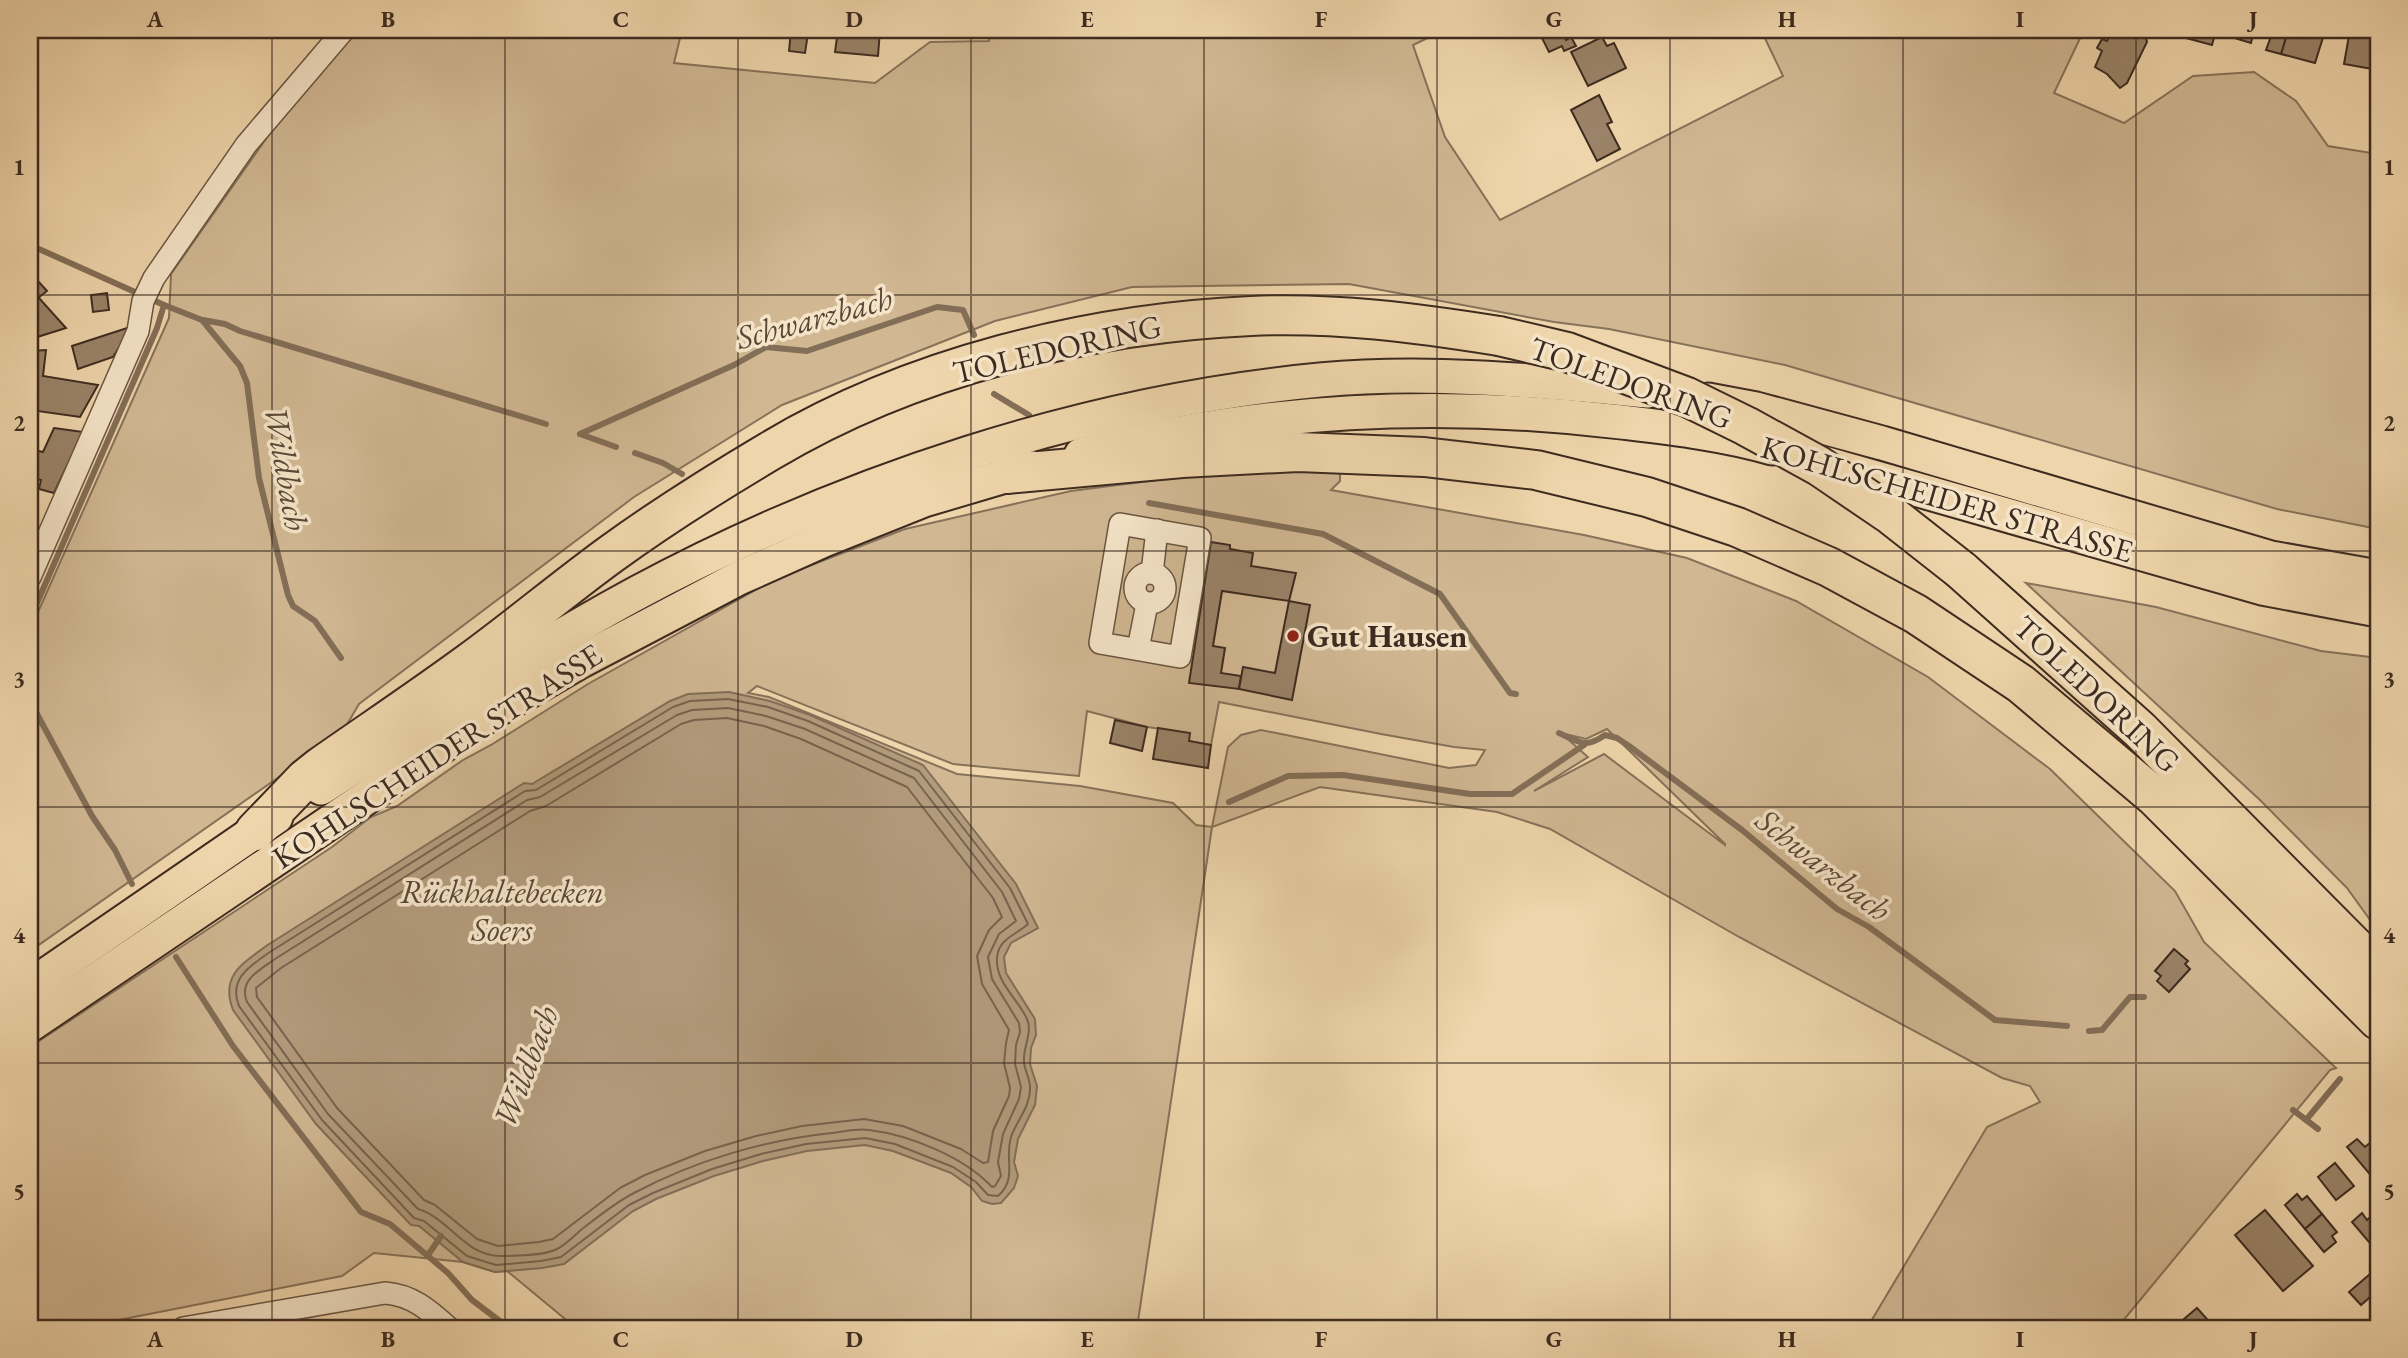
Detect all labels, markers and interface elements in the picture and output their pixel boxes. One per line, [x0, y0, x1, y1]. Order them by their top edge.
text: A [146, 4, 164, 34]
text: B [381, 4, 395, 34]
text: C [613, 4, 629, 34]
text: D [845, 4, 863, 34]
text: E [1080, 4, 1094, 34]
text: F [1315, 4, 1328, 34]
text: G [1546, 4, 1562, 34]
text: H [1778, 4, 1796, 34]
text: I [2016, 4, 2024, 34]
text: J [2247, 4, 2258, 34]
text: 1 [13, 152, 25, 182]
text: 1 [2383, 152, 2395, 182]
water label: Schwarzbach [730, 276, 897, 359]
street label: TOLEDORING [949, 305, 1165, 393]
street label: TOLEDORING [1524, 327, 1738, 439]
water label: Wildbach [254, 402, 319, 534]
text: 2 [13, 408, 25, 438]
text: 2 [2383, 408, 2395, 438]
street label: KOHLSCHEIDER STRASSE [1756, 426, 2138, 572]
street label: TOLEDORING [2005, 606, 2189, 782]
place label: Gut Hausen [1307, 615, 1467, 657]
marker: Gut Hausen [1285, 628, 1301, 644]
street label: KOHLSCHEIDER STRASSE [264, 634, 610, 878]
text: 3 [13, 664, 25, 694]
text: 3 [2383, 664, 2395, 694]
water label: Schwarzbach [1747, 798, 1900, 931]
water label: Rückhaltebecken Soers [400, 870, 604, 951]
text: 4 [13, 920, 26, 950]
text: 4 [2383, 920, 2396, 950]
water label: Wildbach [483, 1000, 568, 1133]
text: 5 [13, 1176, 25, 1206]
text: 5 [2383, 1176, 2395, 1206]
text: A [146, 1324, 164, 1354]
text: B [381, 1324, 395, 1354]
text: C [613, 1324, 629, 1354]
text: D [845, 1324, 863, 1354]
text: E [1080, 1324, 1094, 1354]
text: F [1315, 1324, 1328, 1354]
text: G [1546, 1324, 1562, 1354]
text: H [1778, 1324, 1796, 1354]
text: I [2016, 1324, 2024, 1354]
text: J [2247, 1324, 2258, 1354]

